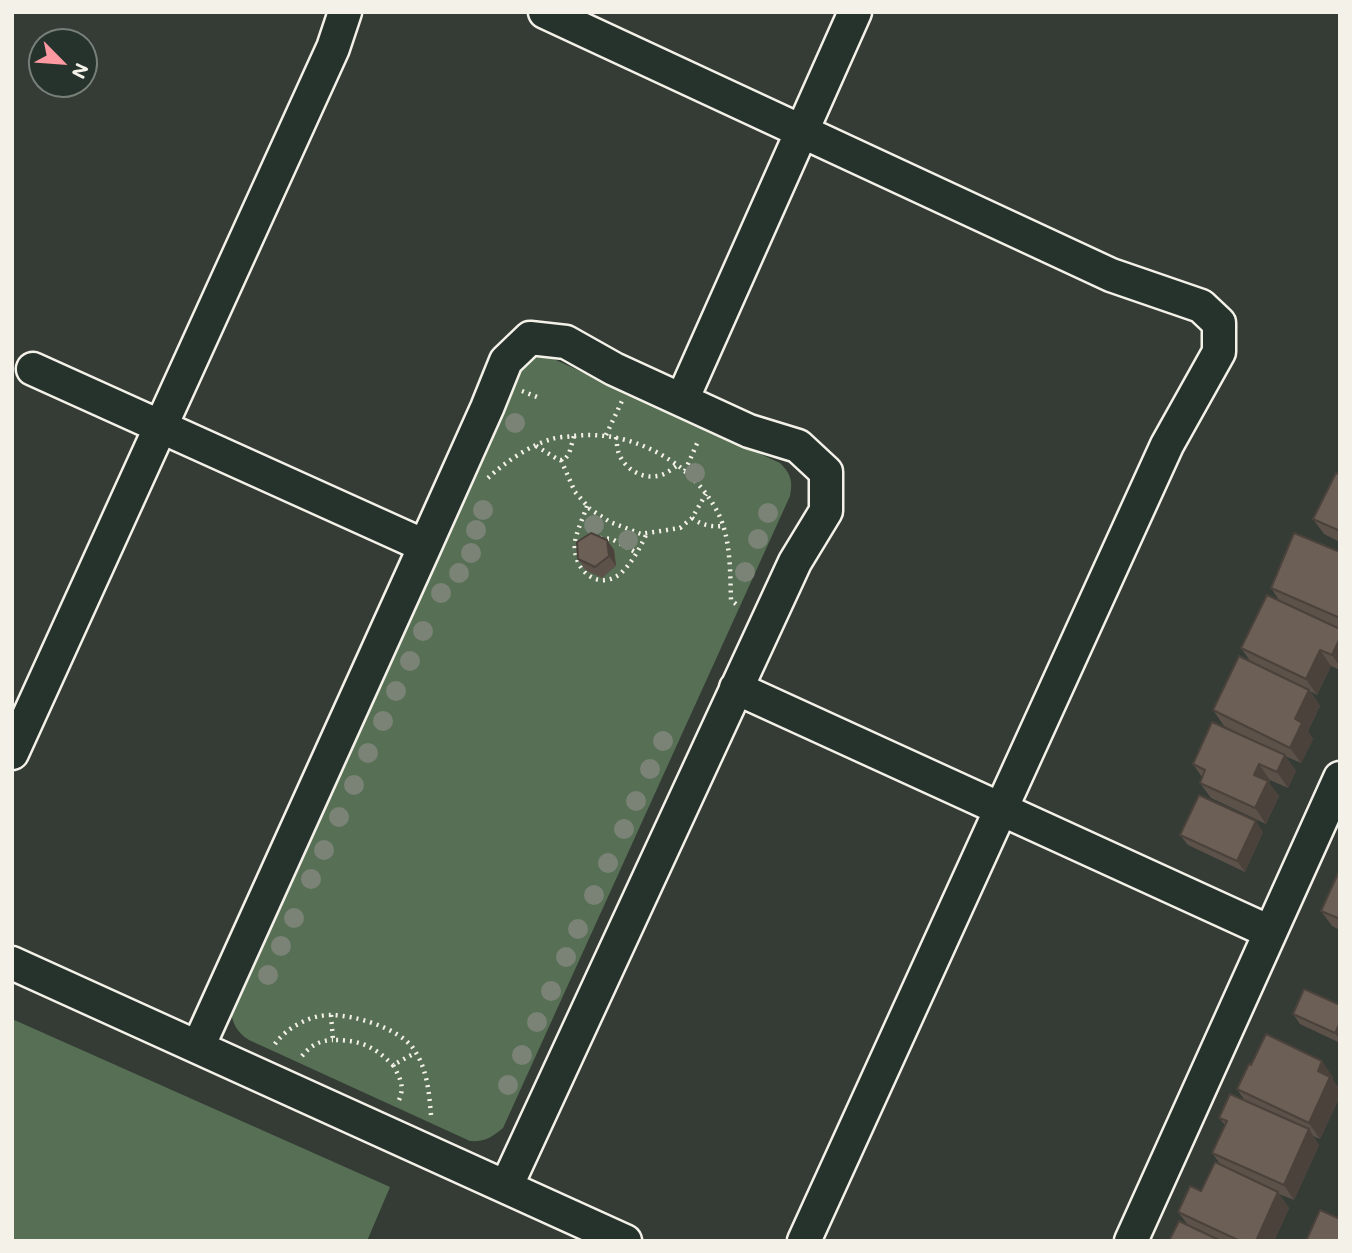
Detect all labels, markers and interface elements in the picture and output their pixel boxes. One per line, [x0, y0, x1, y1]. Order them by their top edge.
north arrow [28, 28, 98, 98]
text: N [66, 59, 95, 83]

